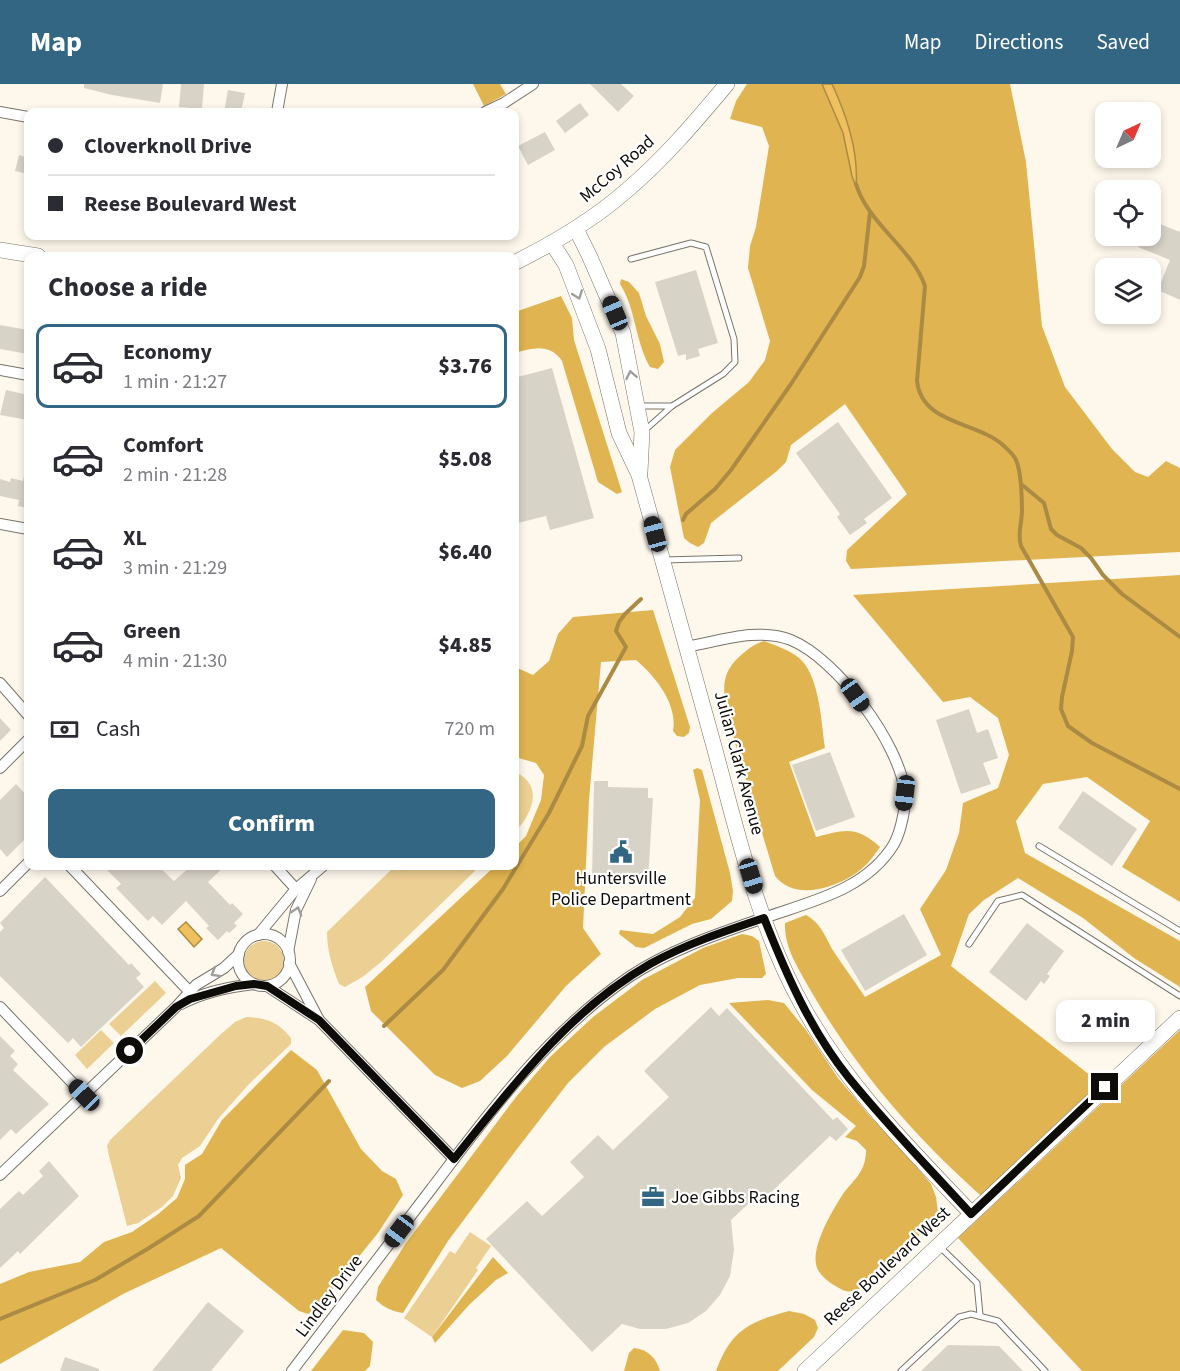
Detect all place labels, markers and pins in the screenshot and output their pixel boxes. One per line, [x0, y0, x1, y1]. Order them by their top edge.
public building icon: Huntersville Police Department [608, 839, 634, 865]
place label: Huntersville Police Department [551, 866, 691, 912]
office icon: Joe Gibbs Racing [640, 1184, 666, 1210]
place label: Joe Gibbs Racing [671, 1185, 799, 1210]

